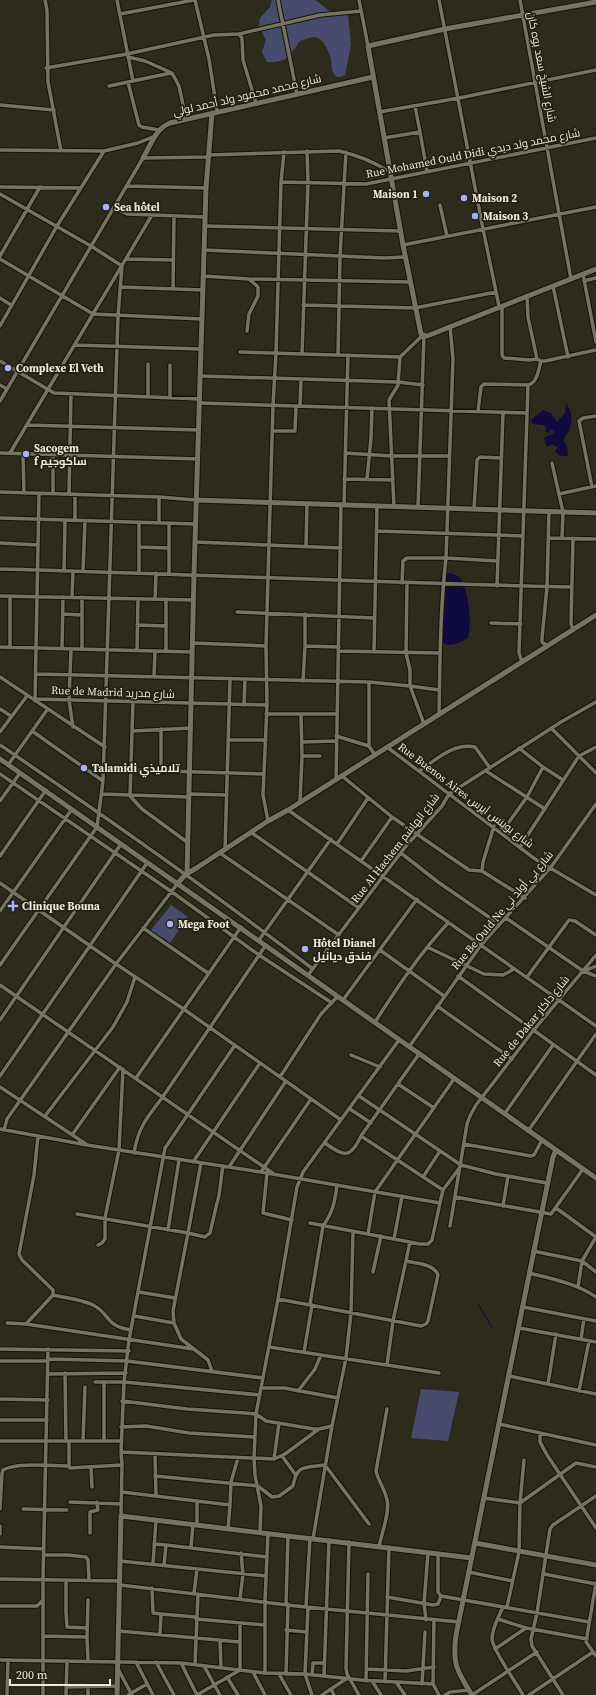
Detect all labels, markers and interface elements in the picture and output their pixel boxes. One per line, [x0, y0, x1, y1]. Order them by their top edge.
street label: شارع الشيخ سعد بوه كان [523, 11, 560, 124]
street label: شارع محمد محمود ولد أحمد لولي [171, 71, 323, 121]
street label: Rue Mohamed Ould Didi شارع محمد ولد ديدي [365, 125, 582, 183]
place label: Maison 1 [373, 187, 418, 202]
marker: Maison 1 [421, 189, 431, 199]
place label: Maison 2 [472, 191, 517, 206]
marker: Maison 2 [459, 193, 469, 203]
place label: Sea hôtel [114, 200, 160, 215]
marker: Sea hôtel [101, 202, 111, 212]
place label: Maison 3 [483, 209, 528, 224]
marker: Maison 3 [470, 211, 480, 221]
place label: Complexe El Veth [16, 361, 104, 376]
marker: Complexe El Veth [3, 363, 13, 373]
place label: Sacogem f ساكوجيم [34, 441, 87, 469]
marker: Sacogem f ساكوجيم [21, 449, 31, 459]
street label: Rue de Madrid شارع مدريد [51, 683, 175, 702]
street label: Rue Buenos Aires شارع بوينس آيرس [395, 739, 537, 851]
place label: Talamidi تلاميذي [92, 761, 181, 778]
marker: Talamidi تلاميذي [79, 763, 89, 773]
street label: Rue Al Hachem شارع الهاشم [348, 790, 443, 906]
street label: Rue Be Ould Ne شارع بي أولد ني [448, 848, 557, 974]
place label: Clinique Bouna [22, 899, 100, 914]
marker: Clinique Bouna [7, 900, 19, 912]
place label: Mega Foot [178, 917, 231, 932]
marker: Mega Foot [165, 919, 175, 929]
place label: Hôtel Dianel فندق ديانيل [313, 936, 376, 964]
marker: Hôtel Dianel فندق ديانيل [300, 944, 310, 954]
street label: Rue de Dakar شارع داكار [490, 973, 573, 1070]
scale bar [10, 1661, 110, 1687]
text: 200 m [16, 1667, 48, 1683]

